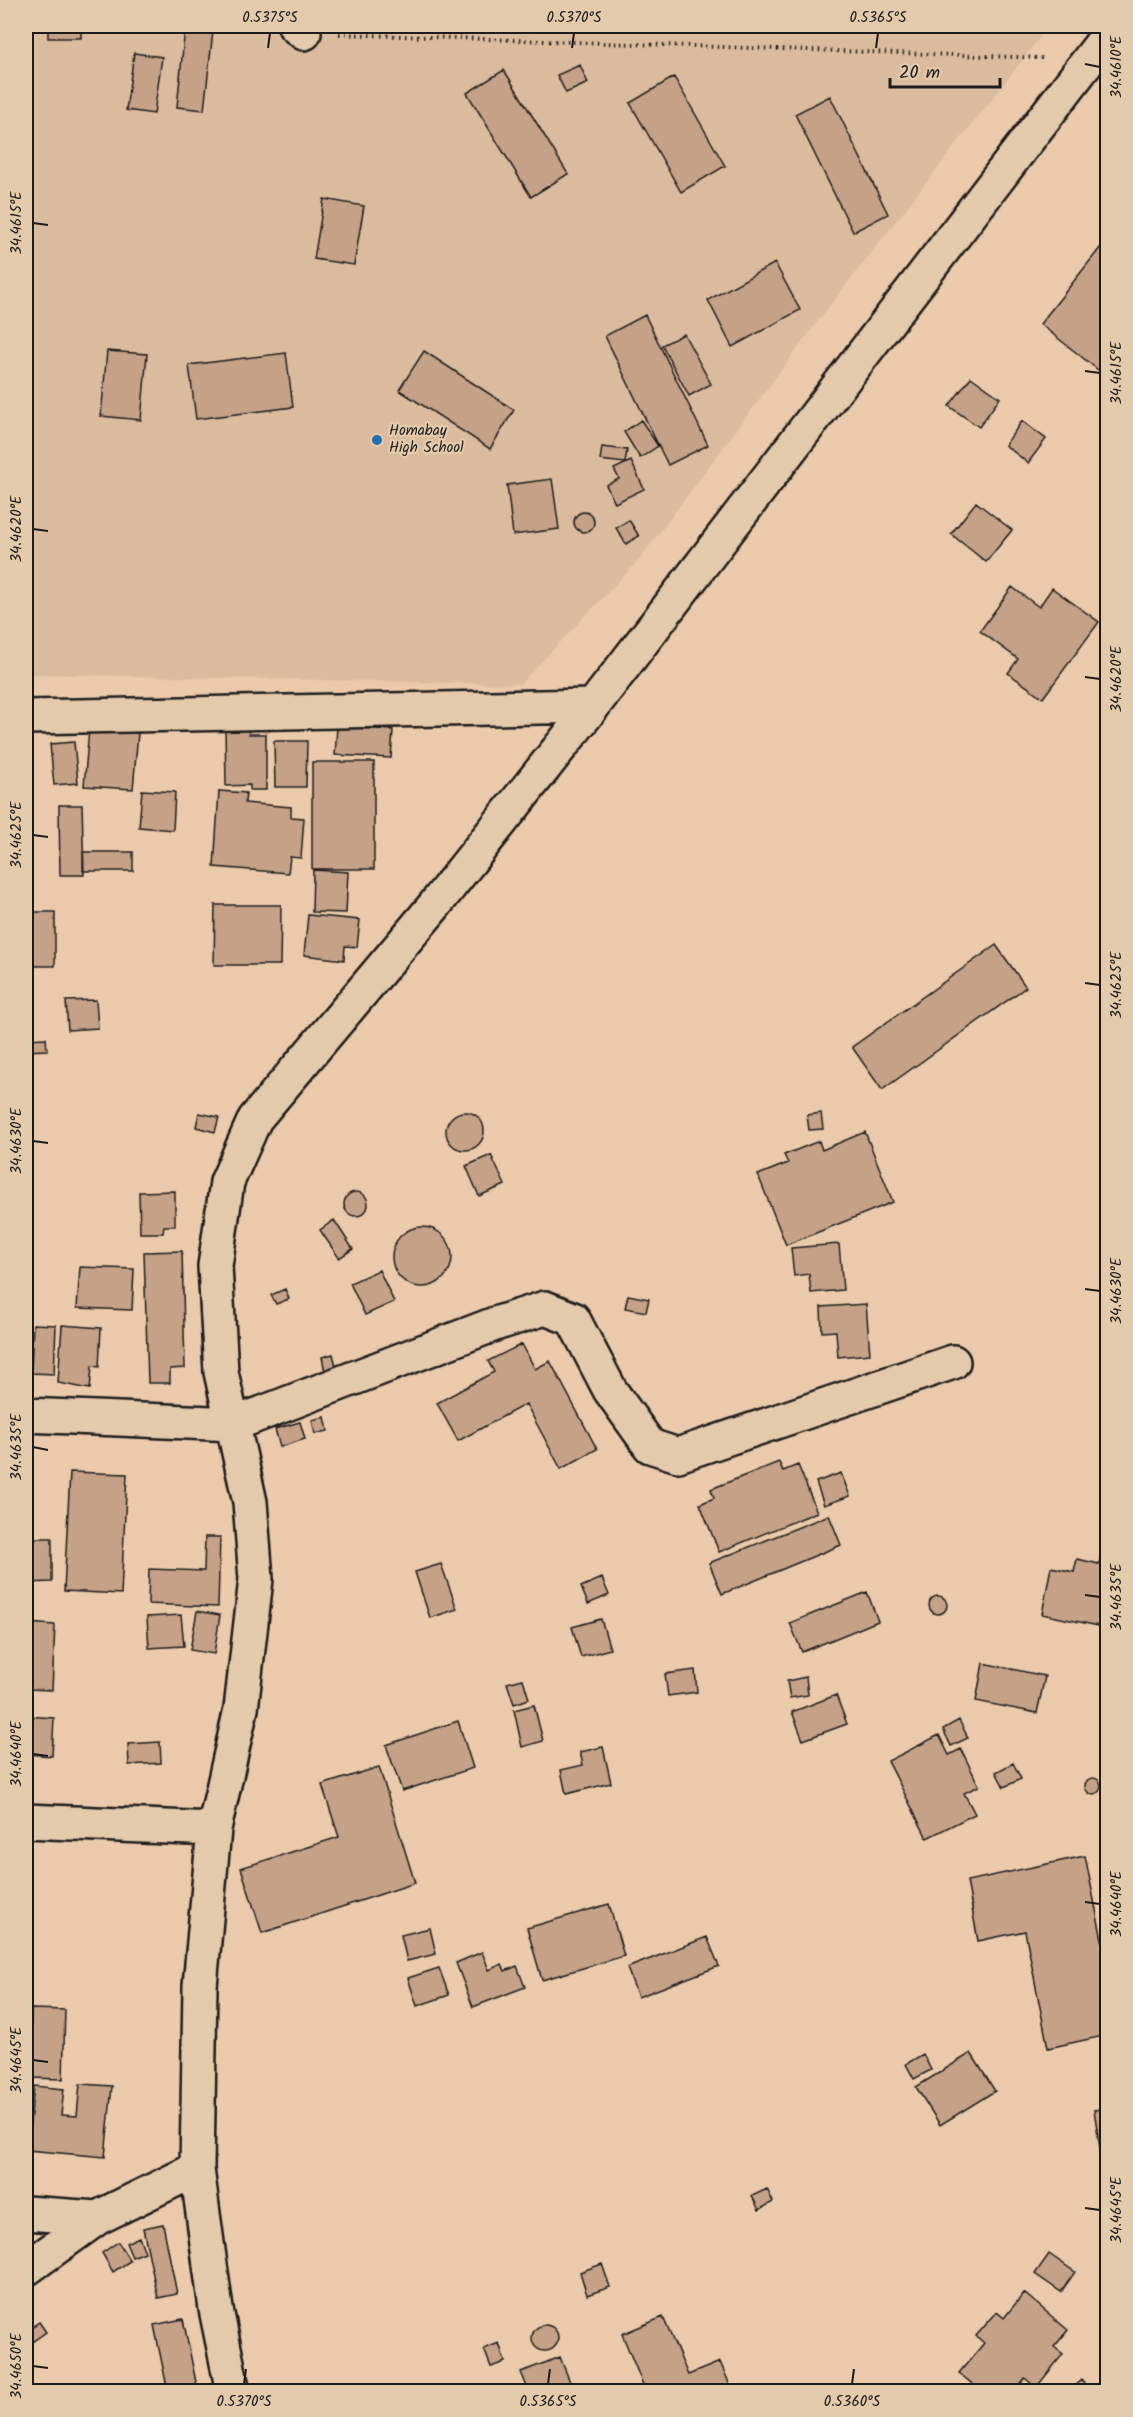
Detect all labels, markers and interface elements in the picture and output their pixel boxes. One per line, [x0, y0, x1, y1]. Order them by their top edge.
text: 0.5375°S [242, 6, 298, 30]
text: 0.5370°S [546, 6, 602, 30]
text: 0.5365°S [849, 6, 907, 30]
text: 34.4610°E [1105, 34, 1129, 99]
scale bar [890, 51, 1000, 89]
text: 20 m [899, 59, 940, 88]
text: 34.4615°E [5, 190, 29, 255]
text: 34.4615°E [1105, 340, 1129, 405]
place label: Homabay High School [389, 419, 464, 460]
marker: Homabay High School [370, 433, 384, 447]
text: 34.4620°E [5, 494, 29, 563]
text: 34.4620°E [1105, 644, 1129, 713]
text: 34.4625°E [5, 800, 29, 869]
text: 34.4625°E [1105, 950, 1129, 1019]
text: 34.4630°E [5, 1106, 29, 1174]
text: 34.4630°E [1105, 1256, 1129, 1324]
text: 34.4635°E [5, 1412, 29, 1481]
text: 34.4635°E [1105, 1562, 1129, 1631]
text: 34.4640°E [5, 1719, 29, 1787]
text: 34.4640°E [1105, 1869, 1129, 1937]
text: 34.4645°E [5, 2025, 29, 2094]
text: 34.4645°E [1105, 2175, 1129, 2244]
text: 34.4650°E [5, 2332, 29, 2399]
text: 0.5370°S [216, 2390, 272, 2414]
text: 0.5365°S [519, 2390, 577, 2414]
text: 0.5360°S [824, 2390, 880, 2414]

